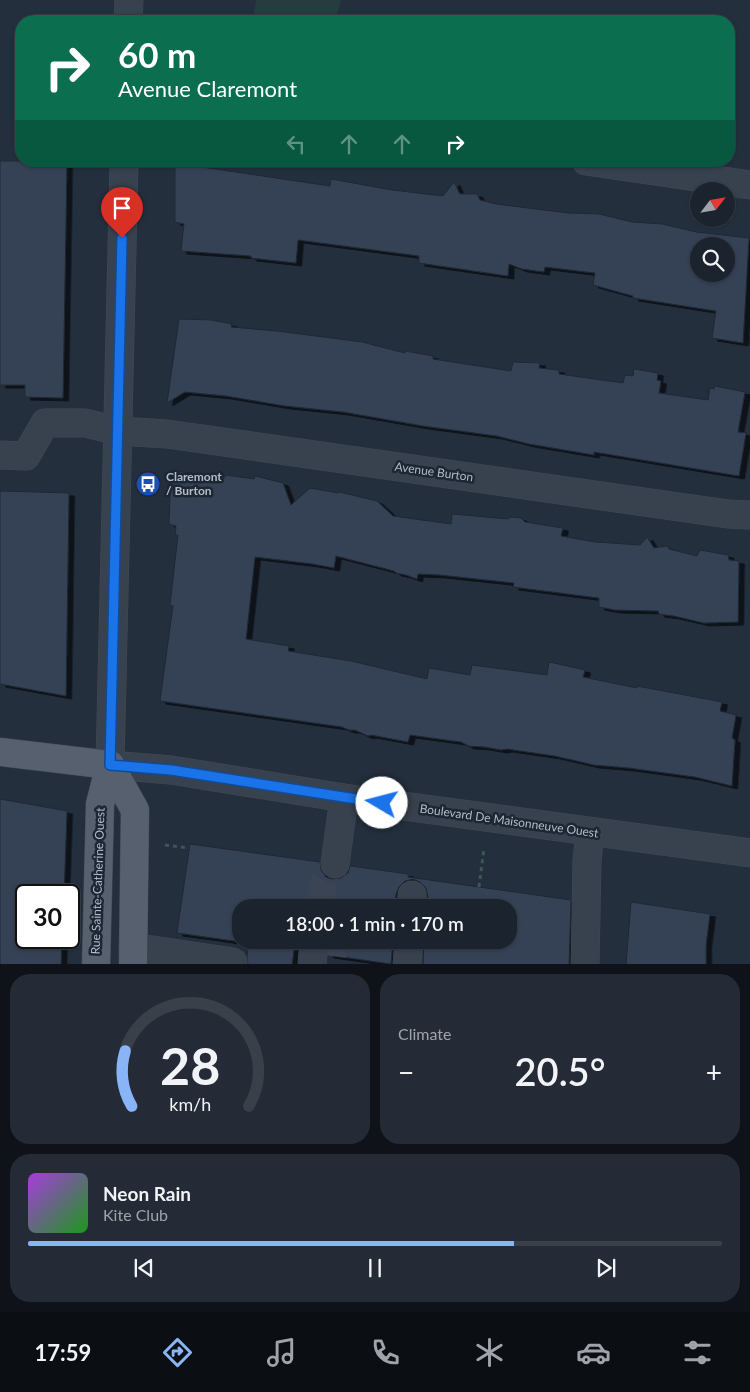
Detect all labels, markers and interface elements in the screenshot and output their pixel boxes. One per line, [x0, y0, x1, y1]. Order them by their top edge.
text: 60 m [118, 33, 196, 75]
icon: right [35, 35, 100, 100]
text: Avenue Claremont [118, 75, 297, 102]
icon: left [282, 130, 310, 158]
icon: ahead [335, 130, 363, 158]
icon: ahead [388, 130, 416, 158]
icon: right [441, 130, 469, 158]
north arrow [690, 182, 735, 228]
map controls [690, 182, 735, 282]
pin [101, 187, 143, 238]
icon: arrive [108, 194, 136, 222]
button: search [690, 237, 735, 282]
street label: Avenue Burton [394, 459, 474, 484]
place label: Claremont / Burton [166, 469, 222, 498]
bus stop icon: Claremont / Burton [135, 471, 161, 497]
position arrow [355, 776, 407, 828]
street label: Boulevard De Maisonneuve Ouest [419, 801, 600, 841]
street label: Rue Sainte-Catherine Ouest [87, 807, 108, 955]
speed limit sign: 30 [15, 884, 80, 949]
text: 18:00 · 1 min · 170 m [285, 912, 464, 935]
text: Climate [398, 1024, 451, 1043]
text: 28 [160, 1034, 220, 1096]
text: 20.5° [515, 1048, 605, 1094]
text: − [398, 1055, 414, 1089]
text: + [706, 1055, 722, 1089]
text: km/h [169, 1093, 211, 1115]
text: Neon Rain [103, 1182, 191, 1205]
text: Kite Club [103, 1205, 168, 1224]
icon: previous [130, 1254, 158, 1282]
icon: pause [361, 1254, 389, 1282]
icon: next [592, 1254, 620, 1282]
icon: directions [160, 1335, 195, 1370]
icon: music [264, 1335, 299, 1370]
icon: phone [368, 1335, 403, 1370]
icon: climate [472, 1335, 507, 1370]
icon: car [576, 1335, 611, 1370]
icon: filters [680, 1335, 715, 1370]
text: 17:59 [35, 1339, 91, 1366]

